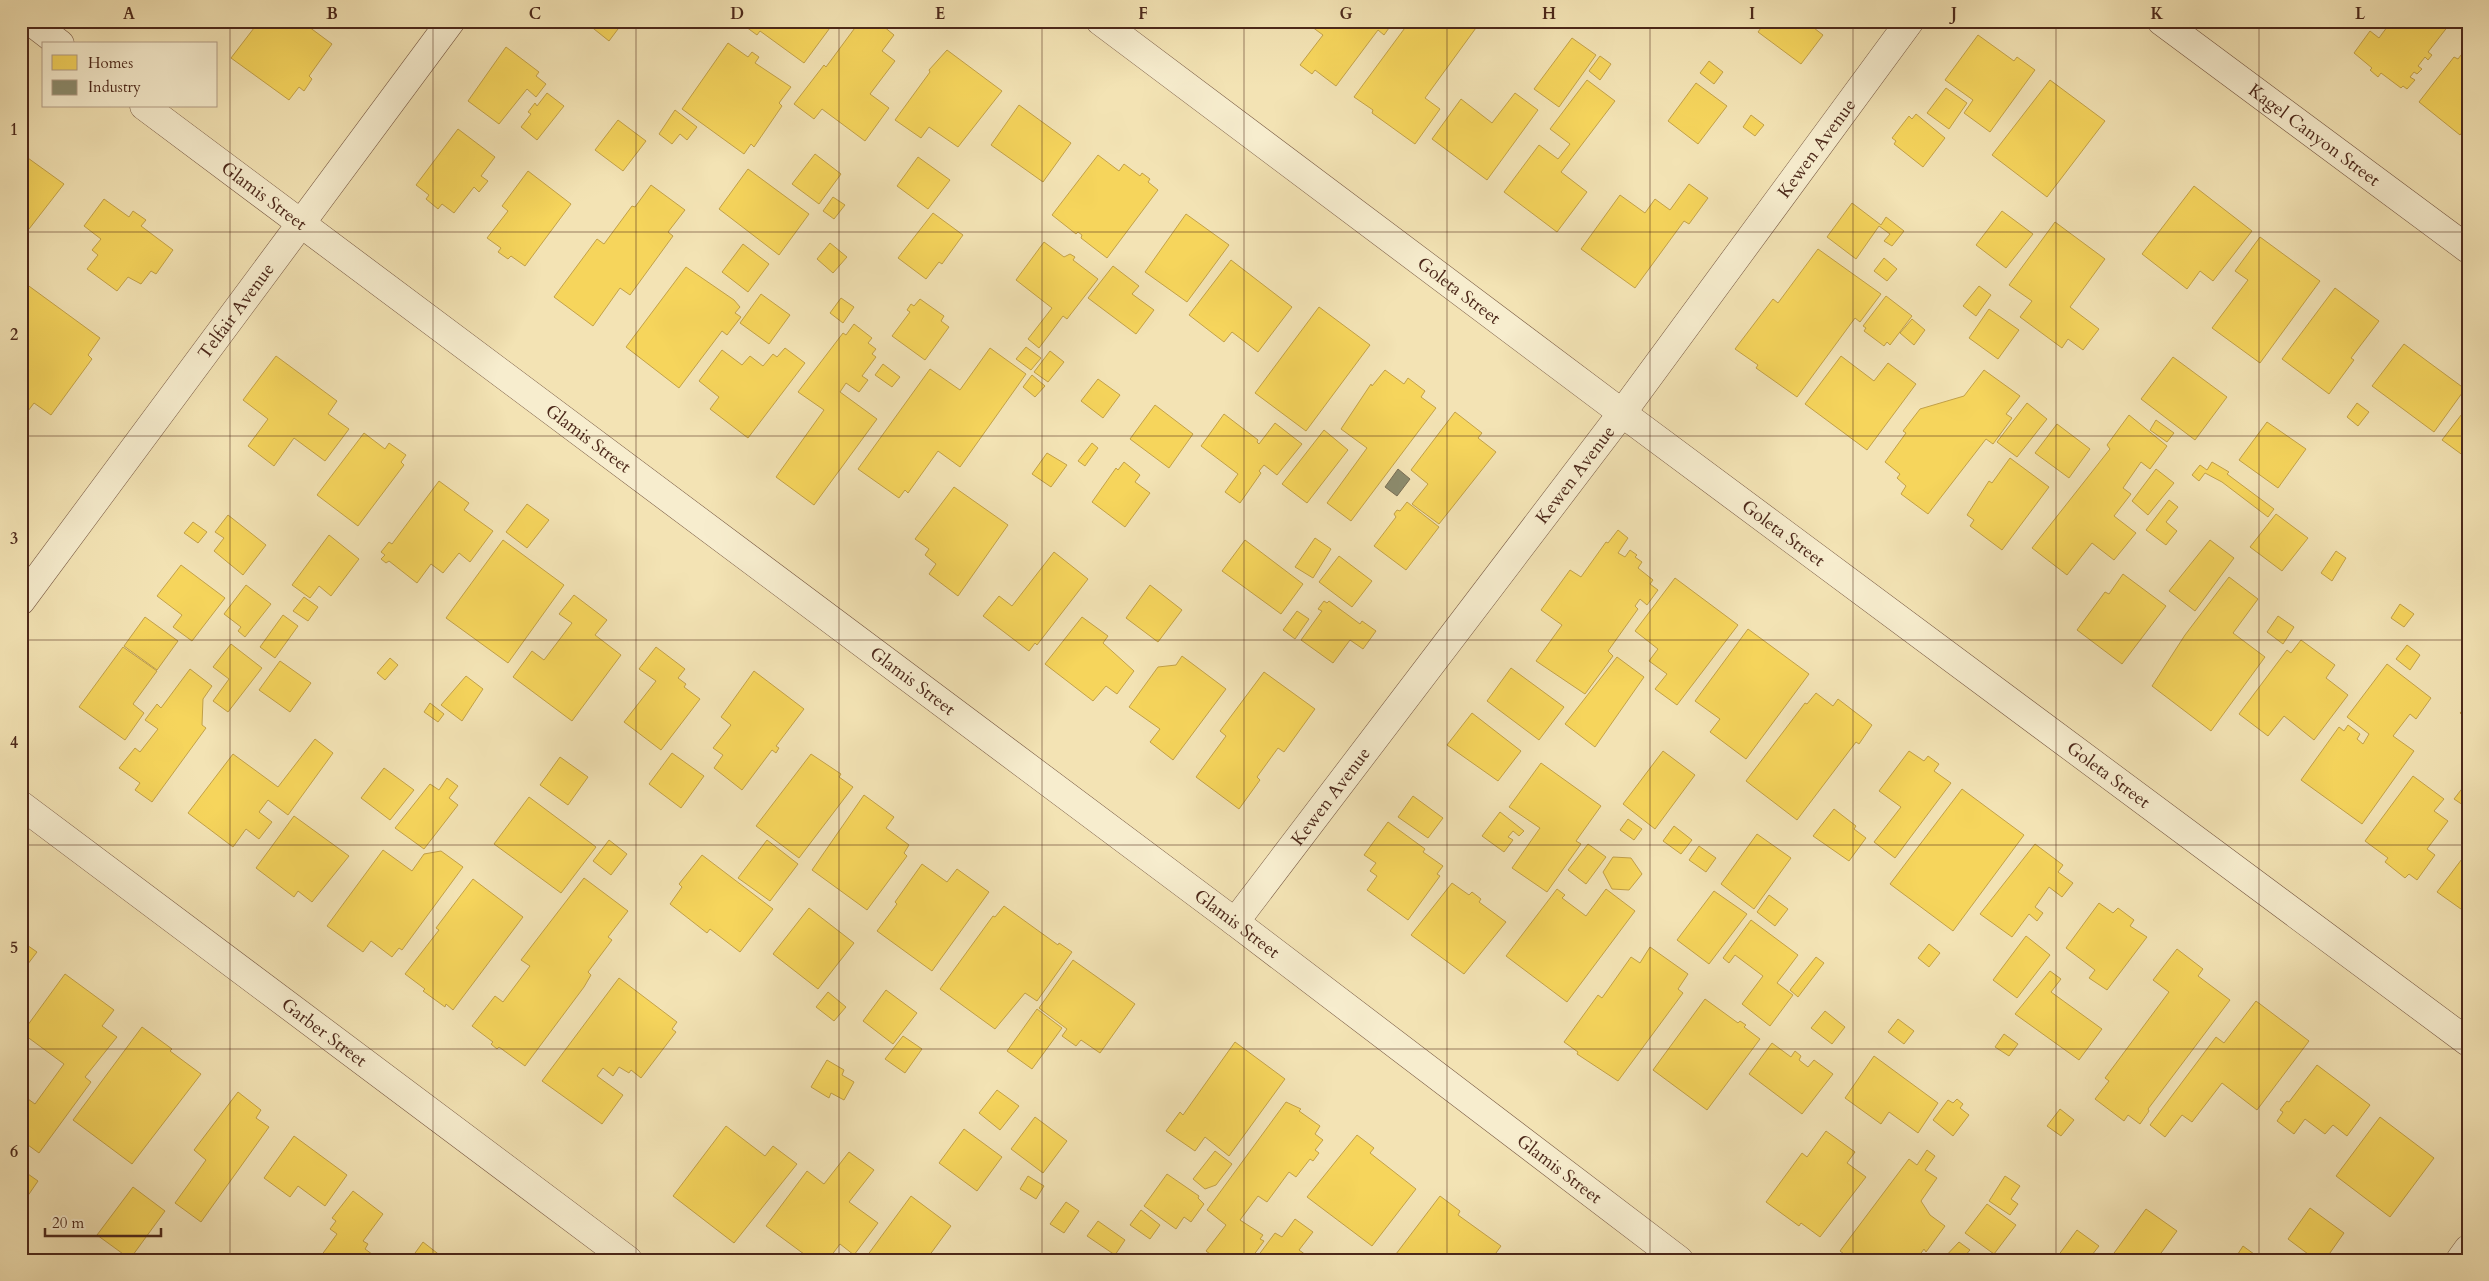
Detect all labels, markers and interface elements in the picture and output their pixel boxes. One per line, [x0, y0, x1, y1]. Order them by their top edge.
text: A [123, 3, 135, 25]
text: B [326, 3, 338, 25]
text: C [529, 3, 541, 25]
text: D [730, 3, 744, 25]
text: E [935, 3, 945, 25]
text: F [1138, 3, 1148, 25]
text: G [1339, 3, 1353, 25]
text: H [1542, 3, 1556, 25]
text: I [1749, 3, 1755, 25]
text: J [1949, 3, 1957, 25]
text: K [2151, 3, 2164, 25]
text: L [2355, 3, 2366, 25]
legend [42, 42, 218, 108]
text: Homes [88, 53, 133, 73]
text: Industry [88, 77, 141, 97]
street label: Kagel Canyon Street [2243, 78, 2386, 192]
street label: Kewen Avenue [1772, 93, 1861, 203]
text: 1 [10, 119, 18, 141]
street label: Glamis Street [216, 156, 312, 236]
street label: Goleta Street [1412, 251, 1506, 330]
street label: Telfair Avenue [192, 258, 280, 364]
text: 2 [10, 324, 18, 346]
street label: Glamis Street [540, 398, 637, 479]
street label: Kewen Avenue [1530, 420, 1621, 529]
street label: Goleta Street [1737, 494, 1831, 573]
text: 3 [10, 528, 18, 550]
street label: Glamis Street [865, 641, 961, 721]
text: 4 [10, 732, 18, 754]
street label: Goleta Street [2062, 735, 2156, 814]
street label: Kewen Avenue [1285, 742, 1376, 851]
street label: Glamis Street [1189, 883, 1285, 964]
text: 5 [10, 937, 18, 959]
street label: Garber Street [276, 992, 373, 1073]
street label: Glamis Street [1512, 1128, 1607, 1210]
text: 6 [10, 1141, 18, 1163]
scale bar [45, 1206, 161, 1238]
text: 20 m [52, 1213, 84, 1233]

